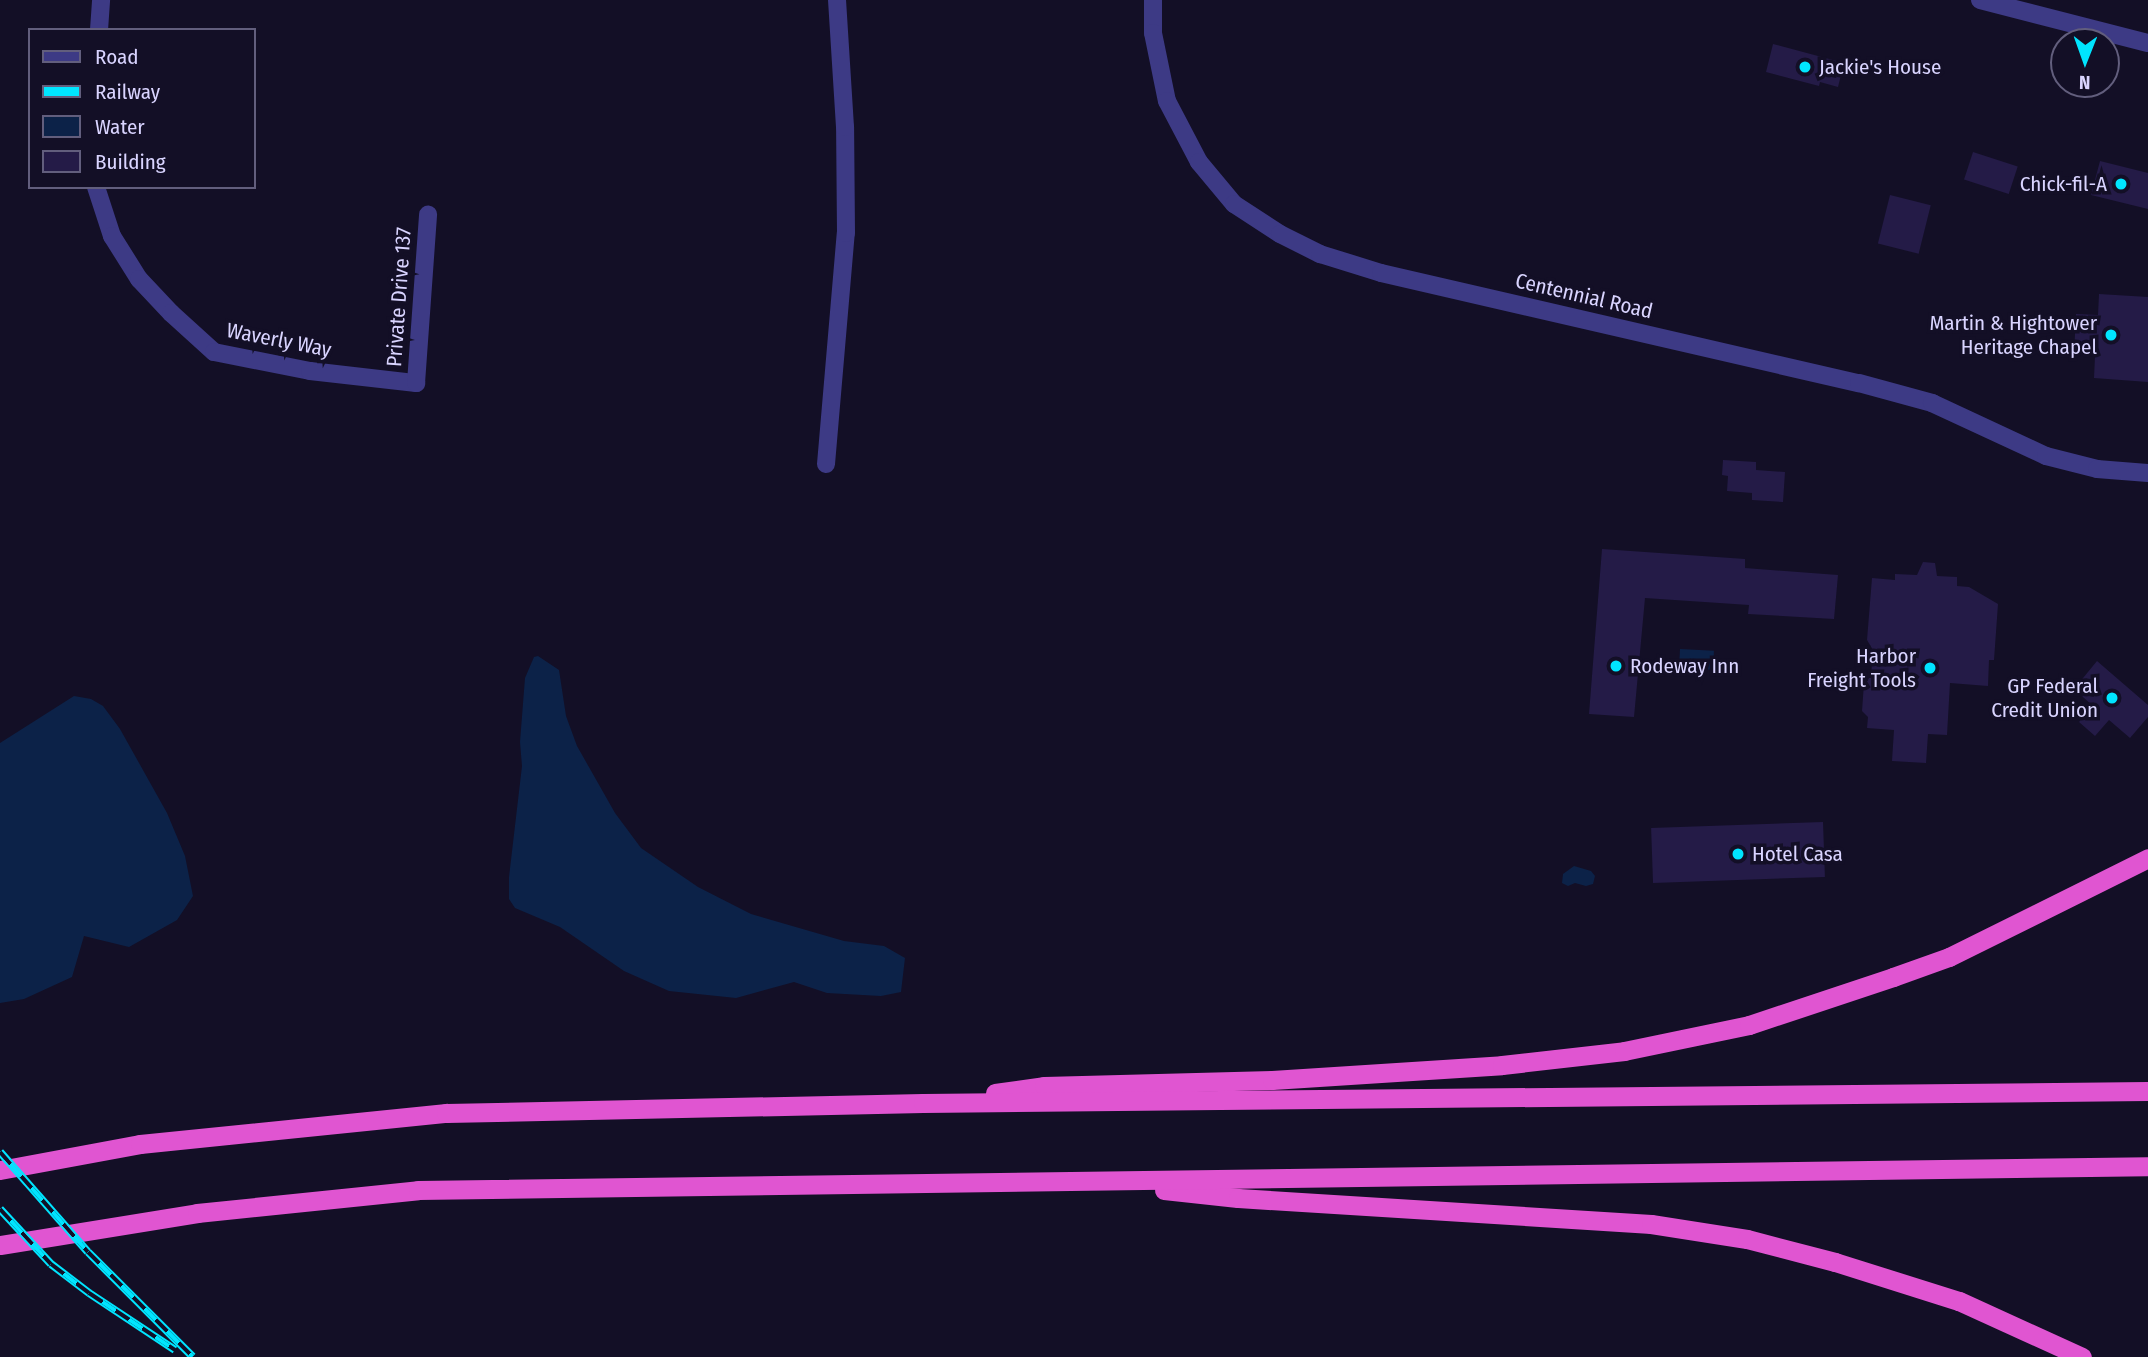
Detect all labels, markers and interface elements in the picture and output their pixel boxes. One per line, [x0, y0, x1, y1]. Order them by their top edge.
legend [28, 28, 256, 189]
north arrow [2050, 28, 2120, 98]
text: Road [95, 44, 139, 70]
place label: Jackie's House [1819, 54, 1941, 80]
marker: Jackie's House [1797, 59, 1813, 75]
text: N [2079, 71, 2091, 94]
text: Railway [95, 79, 160, 105]
text: Water [95, 114, 145, 140]
text: Building [95, 149, 166, 175]
place label: Chick-fil-A [2020, 171, 2107, 197]
marker: Chick-fil-A [2113, 176, 2129, 192]
street label: Private Drive 137 [382, 226, 416, 368]
street label: Centennial Road [1513, 268, 1655, 324]
place label: Martin & Hightower Heritage Chapel [1929, 310, 2097, 360]
street label: Waverly Way [225, 318, 333, 362]
marker: Martin & Hightower Heritage Chapel [2103, 327, 2119, 343]
place label: Harbor Freight Tools [1807, 643, 1916, 693]
place label: Rodeway Inn [1630, 653, 1739, 679]
marker: Rodeway Inn [1608, 658, 1624, 674]
marker: Harbor Freight Tools [1922, 660, 1938, 676]
place label: GP Federal Credit Union [1991, 673, 2098, 723]
marker: GP Federal Credit Union [2104, 690, 2120, 706]
place label: Hotel Casa [1752, 841, 1843, 867]
marker: Hotel Casa [1730, 846, 1746, 862]

